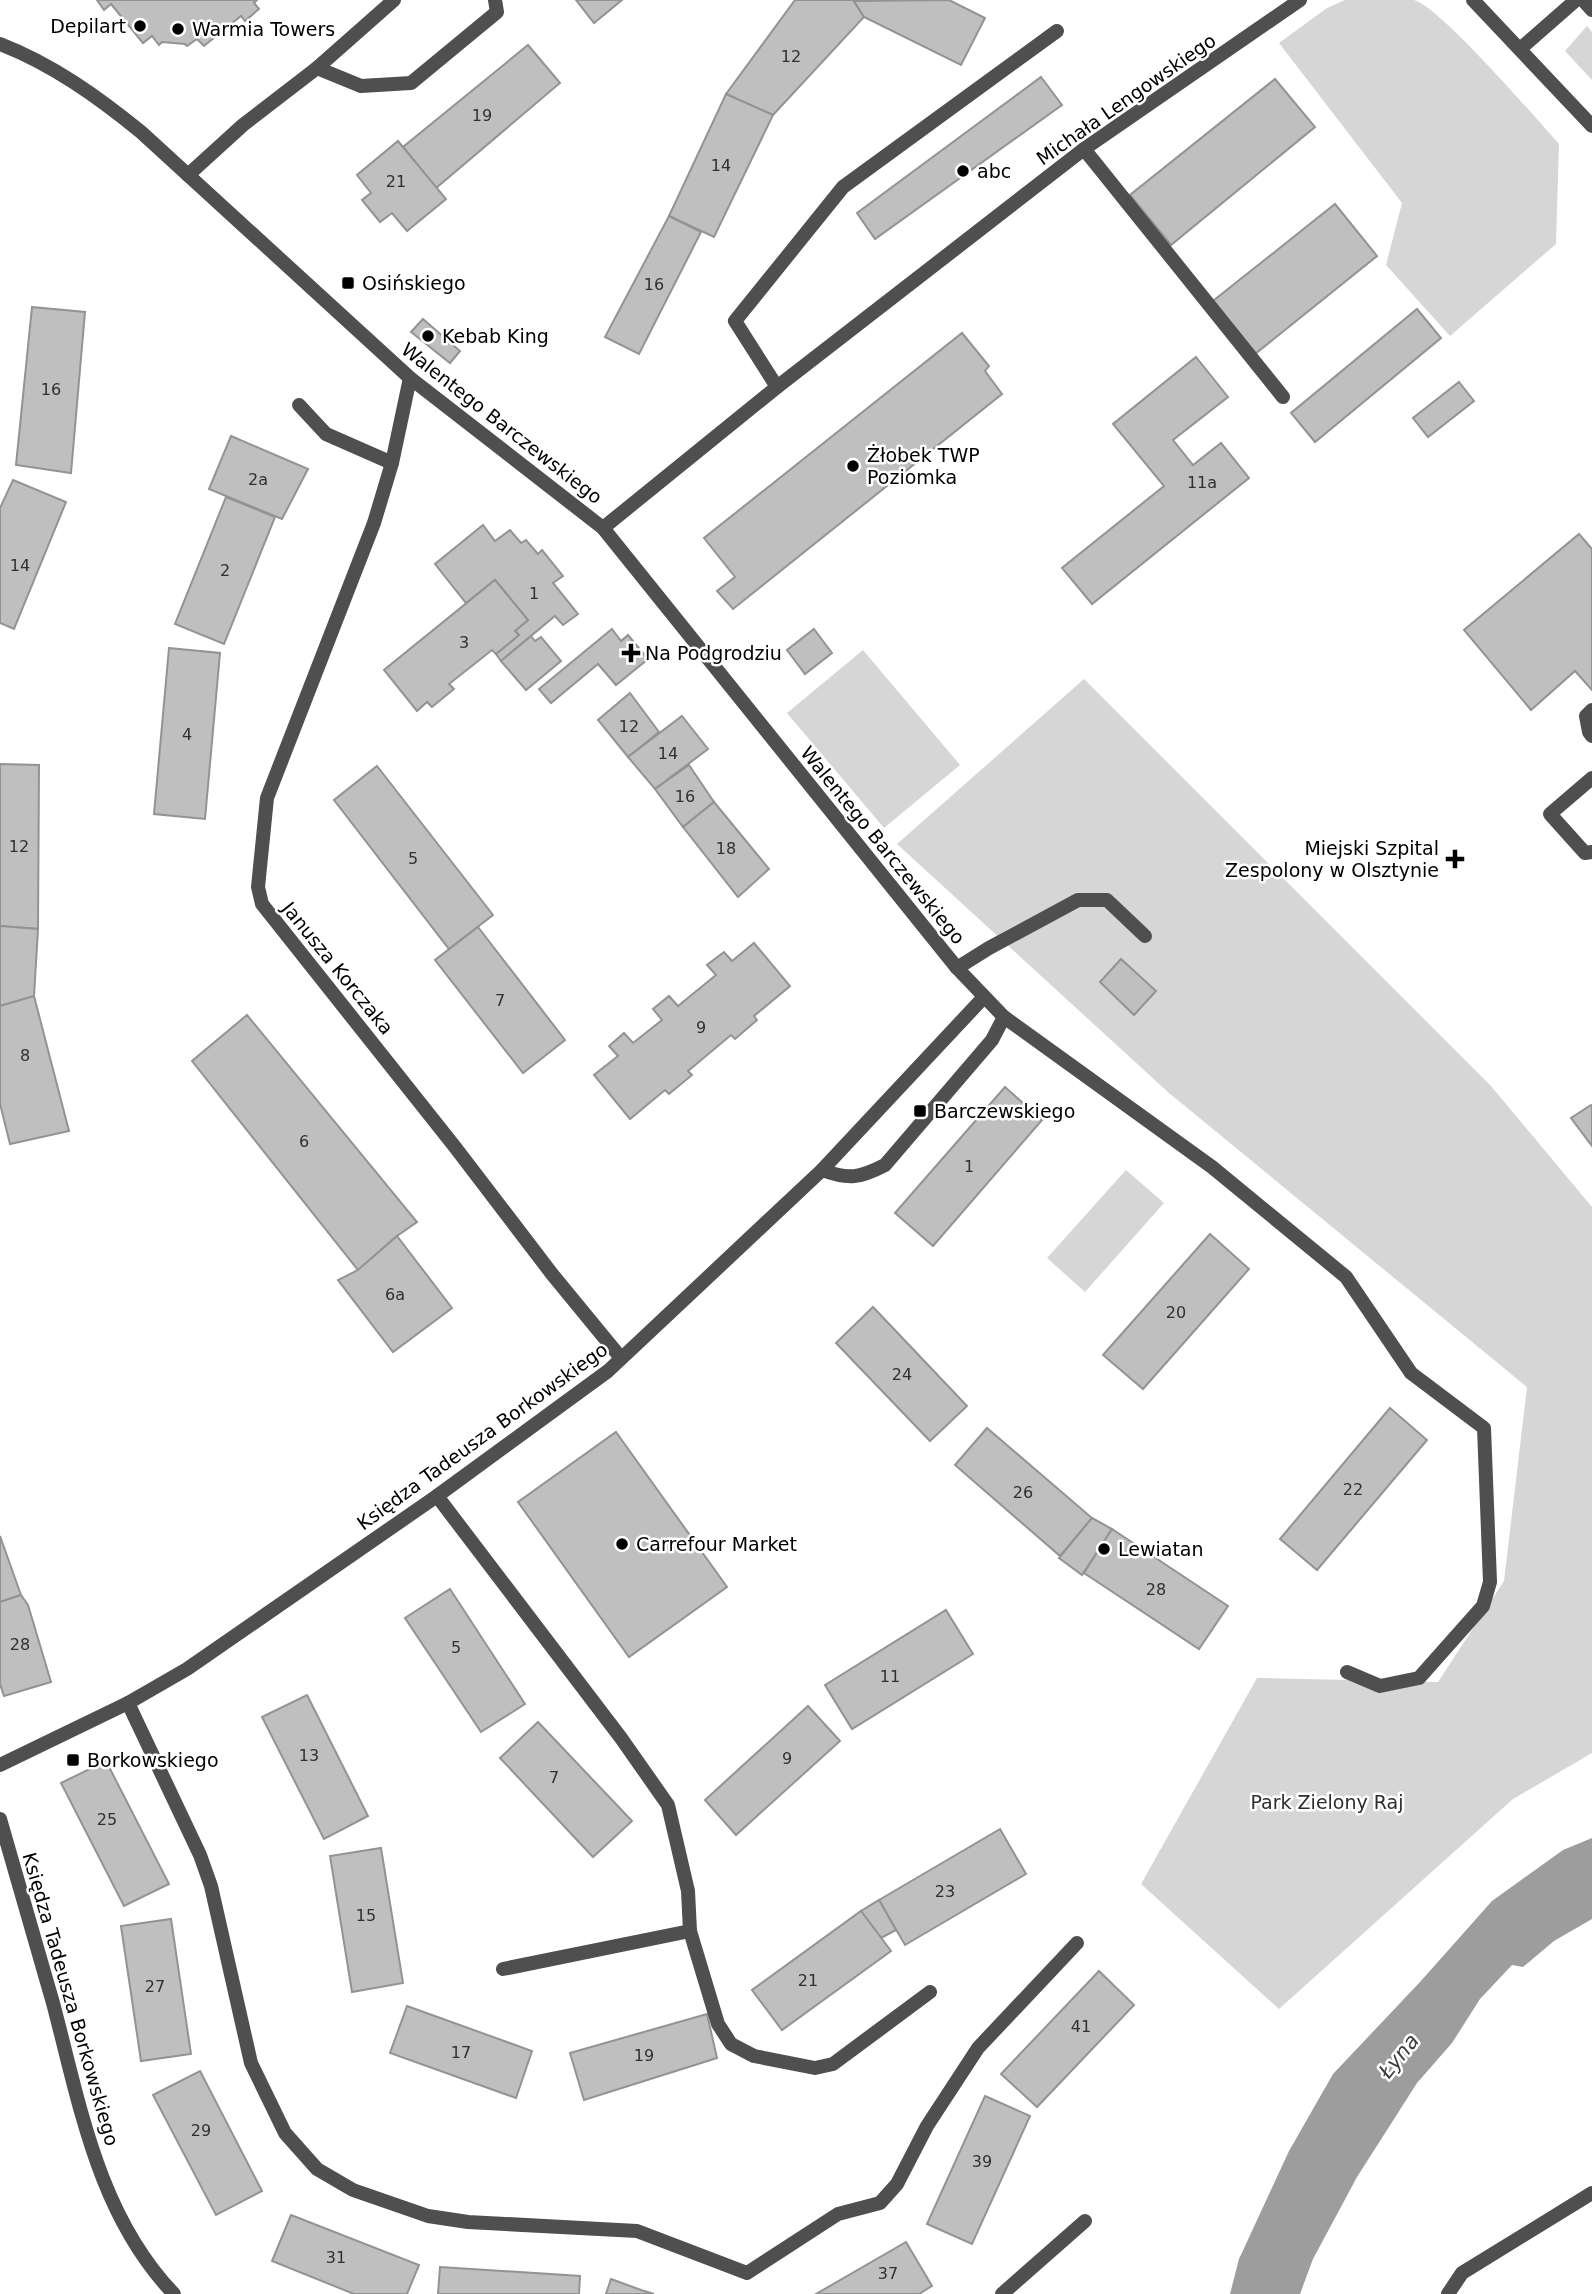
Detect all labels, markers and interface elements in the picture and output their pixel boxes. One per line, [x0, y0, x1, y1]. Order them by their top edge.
place label: Depilart [50, 15, 126, 37]
marker: Depilart [132, 18, 148, 34]
place label: Warmia Towers [192, 18, 335, 40]
marker: Warmia Towers [170, 21, 186, 37]
street label: Michała Lengowskiego [1032, 29, 1220, 169]
house number: 12 [781, 47, 801, 66]
house number: 19 [472, 106, 492, 125]
house number: 14 [711, 156, 731, 175]
place label: abc [977, 160, 1011, 182]
marker: abc [955, 163, 971, 179]
house number: 21 [386, 172, 406, 191]
place label: Osińskiego [362, 272, 466, 294]
marker: Osińskiego [340, 275, 356, 291]
house number: 16 [644, 275, 664, 294]
place label: Kebab King [442, 325, 549, 347]
marker: Kebab King [420, 328, 436, 344]
street label: Walentego Barczewskiego [397, 338, 607, 508]
house number: 16 [41, 380, 61, 399]
place label: Żłobek TWP Poziomka [867, 444, 980, 488]
marker: Żłobek TWP Poziomka [845, 458, 861, 474]
house number: 2a [248, 470, 268, 489]
house number: 11a [1187, 473, 1217, 492]
house number: 14 [10, 556, 30, 575]
house number: 2 [220, 561, 230, 580]
house number: 1 [529, 584, 539, 603]
house number: 3 [459, 633, 469, 652]
place label: Na Podgrodziu [645, 642, 782, 664]
marker: Na Podgrodziu [623, 645, 639, 661]
house number: 12 [619, 717, 639, 736]
house number: 4 [182, 725, 192, 744]
street label: Walentego Barczewskiego [796, 742, 970, 948]
house number: 14 [658, 744, 678, 763]
house number: 16 [675, 787, 695, 806]
house number: 12 [9, 837, 29, 856]
place label: Miejski Szpital Zespolony w Olsztynie [1225, 837, 1439, 881]
house number: 18 [716, 839, 736, 858]
house number: 5 [408, 849, 418, 868]
marker: Miejski Szpital Zespolony w Olsztynie [1445, 849, 1465, 869]
street label: Janusza Korczaka [277, 897, 398, 1039]
house number: 7 [495, 991, 505, 1010]
house number: 9 [696, 1018, 706, 1037]
house number: 8 [20, 1046, 30, 1065]
place label: Barczewskiego [934, 1100, 1075, 1122]
marker: Barczewskiego [912, 1103, 928, 1119]
house number: 6 [299, 1132, 309, 1151]
house number: 1 [964, 1157, 974, 1176]
house number: 6a [385, 1285, 405, 1304]
house number: 20 [1166, 1303, 1186, 1322]
street label: Księdza Tadeusza Borkowskiego [353, 1338, 611, 1534]
house number: 24 [892, 1365, 912, 1384]
house number: 22 [1343, 1480, 1363, 1499]
house number: 26 [1013, 1483, 1033, 1502]
place label: Carrefour Market [636, 1533, 797, 1555]
marker: Carrefour Market [614, 1536, 630, 1552]
place label: Lewiatan [1118, 1538, 1204, 1560]
marker: Lewiatan [1096, 1541, 1112, 1557]
house number: 28 [1146, 1580, 1166, 1599]
house number: 28 [10, 1635, 30, 1654]
house number: 5 [451, 1638, 461, 1657]
house number: 11 [880, 1667, 900, 1686]
house number: 13 [299, 1746, 319, 1765]
place label: Borkowskiego [87, 1749, 219, 1771]
house number: 9 [782, 1749, 792, 1768]
marker: Borkowskiego [65, 1752, 81, 1768]
house number: 7 [549, 1768, 559, 1787]
park label: Park Zielony Raj [1250, 1791, 1404, 1813]
house number: 25 [97, 1810, 117, 1829]
street label: Księdza Tadeusza Borkowskiego [19, 1850, 123, 2148]
house number: 23 [935, 1882, 955, 1901]
house number: 15 [356, 1906, 376, 1925]
house number: 21 [798, 1971, 818, 1990]
house number: 27 [145, 1977, 165, 1996]
house number: 41 [1071, 2017, 1091, 2036]
water label: Łyna [1373, 2029, 1424, 2084]
house number: 17 [451, 2043, 471, 2062]
house number: 19 [634, 2046, 654, 2065]
house number: 29 [191, 2121, 211, 2140]
house number: 39 [972, 2152, 992, 2171]
house number: 31 [326, 2248, 346, 2267]
house number: 37 [878, 2264, 898, 2283]

